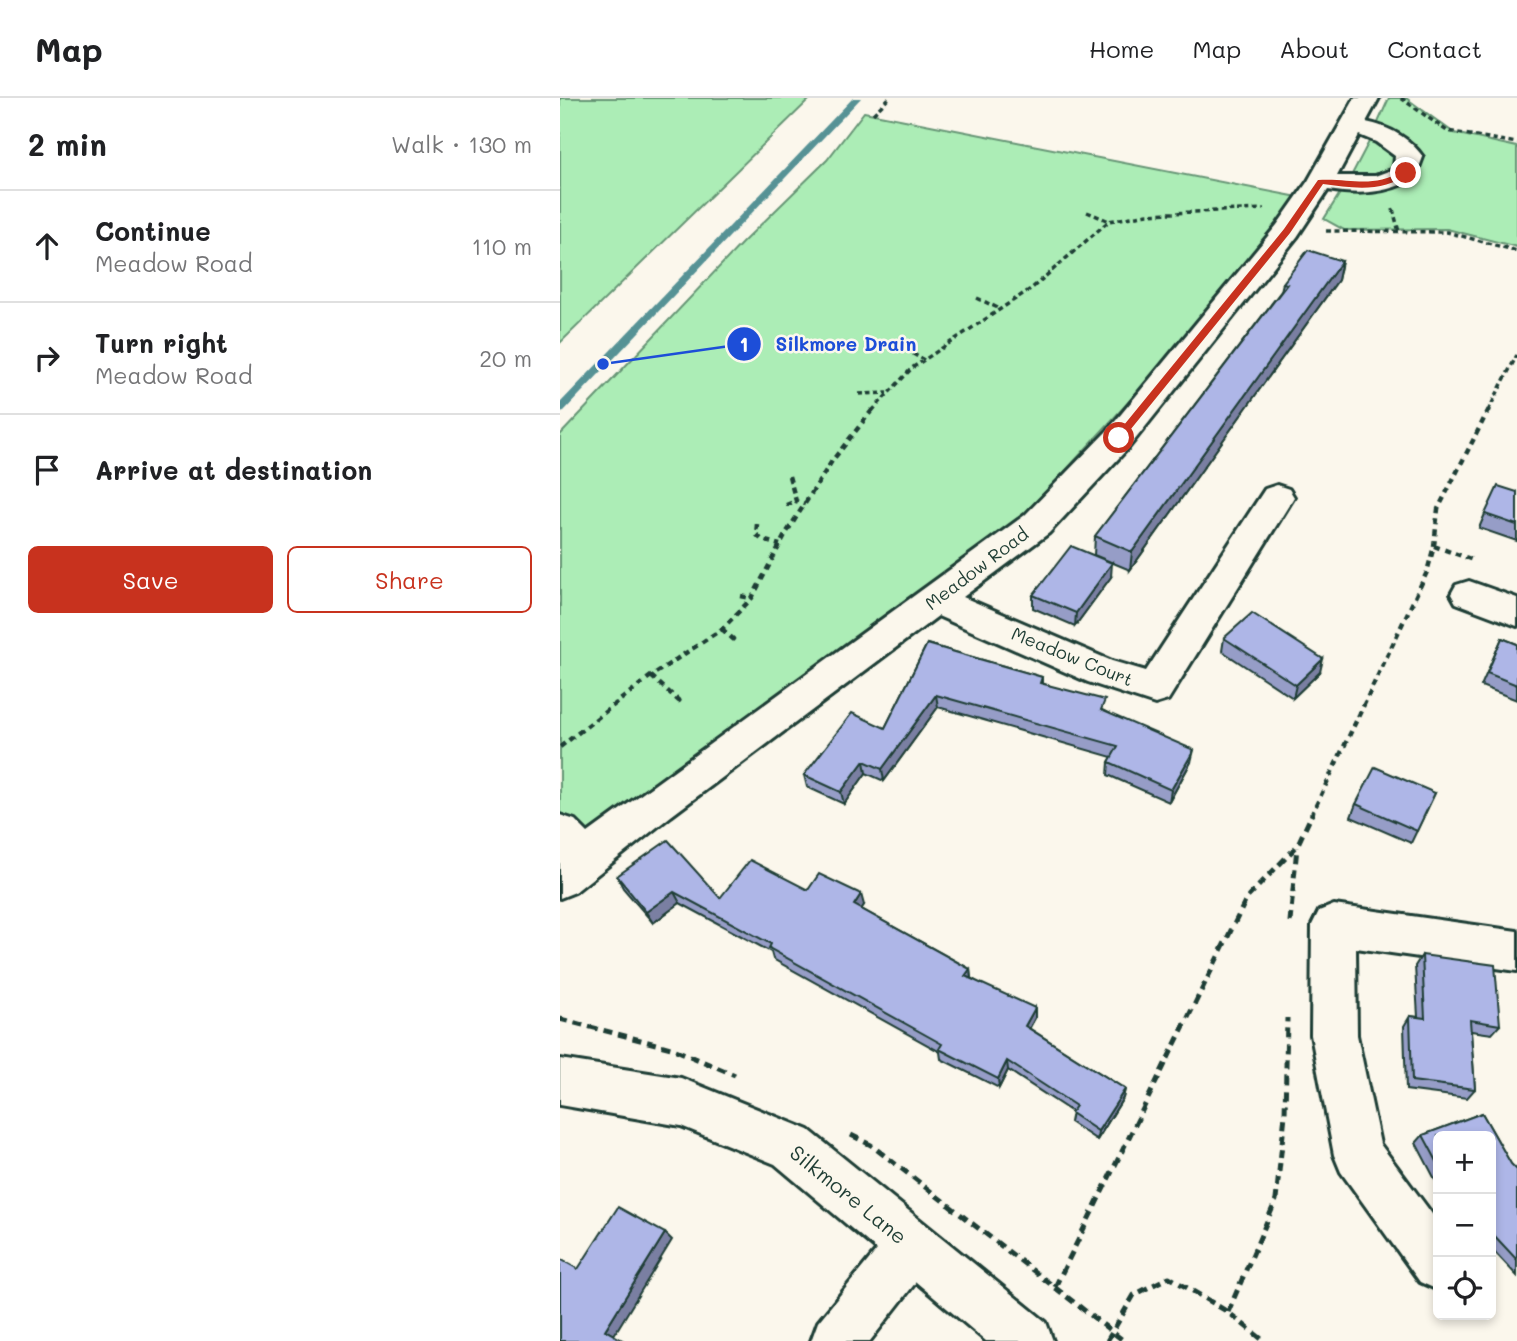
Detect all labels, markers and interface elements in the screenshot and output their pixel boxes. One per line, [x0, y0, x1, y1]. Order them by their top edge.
text: Map [35, 27, 103, 70]
text: Home [1089, 33, 1154, 64]
text: Map [1192, 33, 1241, 64]
text: About [1279, 33, 1349, 64]
text: Contact [1387, 33, 1482, 64]
text: 2 min [28, 124, 107, 164]
text: Walk · 130 m [391, 129, 532, 159]
route end [1390, 157, 1421, 188]
text: Continue [95, 214, 211, 248]
icon: ahead [28, 227, 66, 265]
text: 110 m [472, 231, 532, 261]
text: Meadow Road [95, 248, 253, 278]
callout: Silkmore Drain [727, 324, 931, 364]
text: Turn right [95, 326, 228, 360]
text: 1 [739, 330, 749, 357]
text: Silkmore Drain [776, 331, 916, 356]
icon: right [28, 339, 66, 377]
text: 20 m [479, 343, 532, 373]
text: Meadow Road [95, 360, 253, 390]
route start [1103, 422, 1134, 453]
icon: arrive [28, 451, 66, 489]
text: Arrive at destination [95, 453, 372, 487]
street label: Meadow Road [920, 521, 1033, 615]
button: Save [28, 546, 273, 613]
button: Share [287, 546, 532, 613]
street label: Meadow Court [1008, 621, 1137, 691]
map controls [1433, 1131, 1496, 1320]
button: + [1433, 1131, 1496, 1194]
street label: Silkmore Lane [785, 1138, 913, 1249]
button: − [1433, 1194, 1496, 1257]
button: locate [1433, 1257, 1496, 1320]

